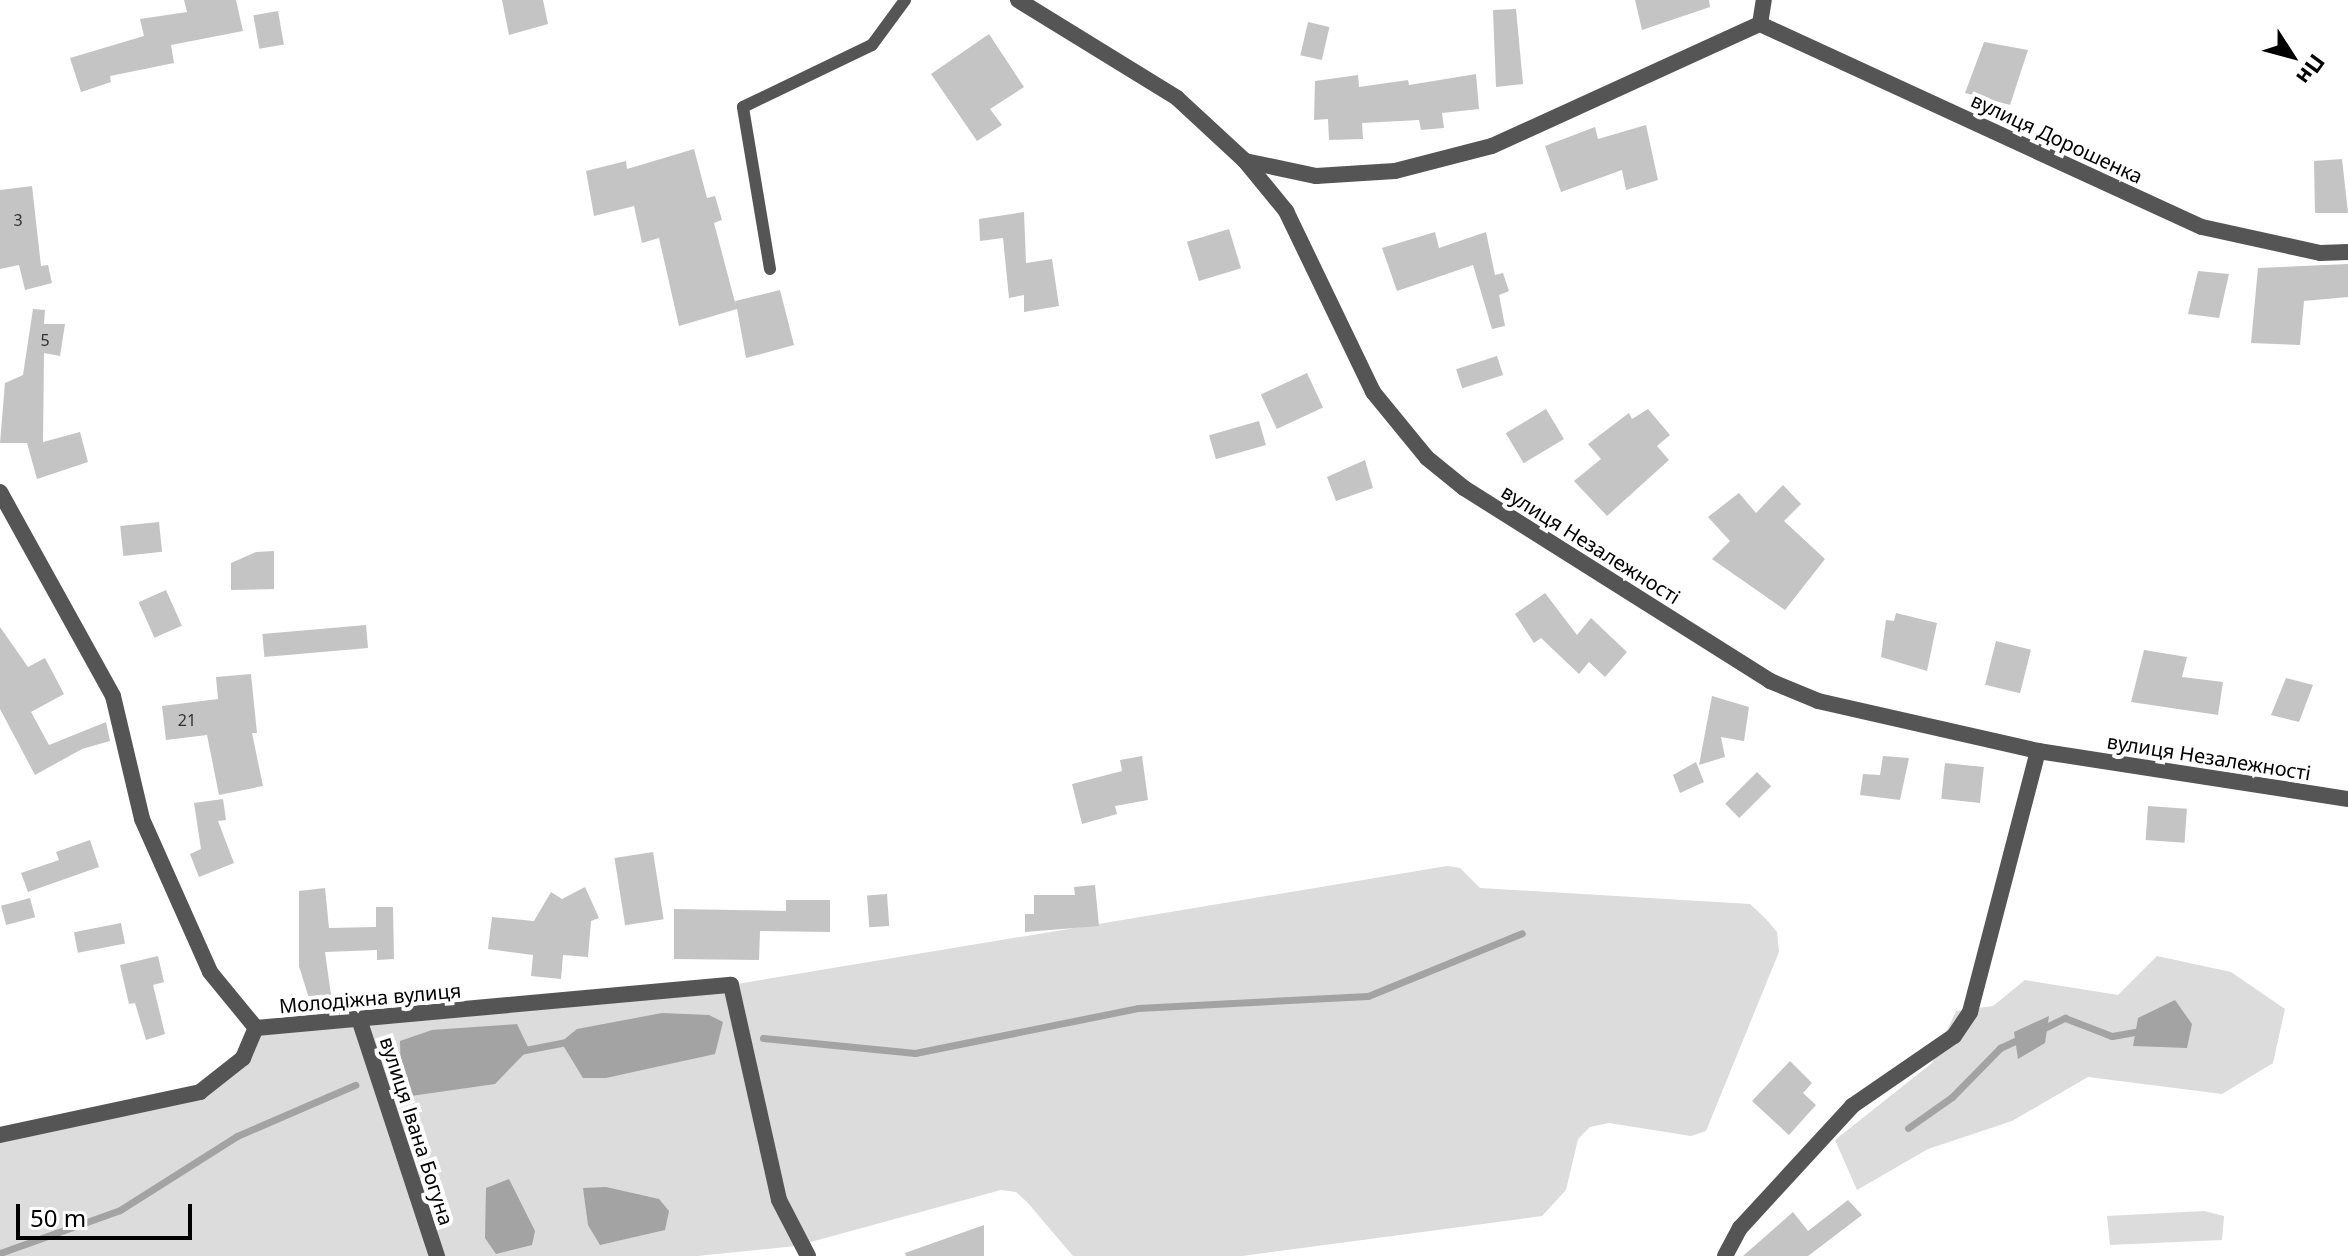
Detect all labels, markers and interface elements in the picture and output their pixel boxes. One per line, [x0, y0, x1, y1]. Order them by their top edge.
north arrow [2252, 16, 2332, 96]
text: Пн [2290, 49, 2333, 92]
street label: вулиця Дорошенка [1967, 88, 2147, 188]
house number: 3 [13, 210, 23, 230]
house number: 5 [40, 330, 50, 350]
street label: вулиця Незалежності [1497, 479, 1685, 609]
house number: 21 [178, 710, 196, 730]
street label: вулиця Незалежності [2105, 729, 2313, 785]
street label: Молодіжна вулиця [278, 978, 462, 1018]
street label: вулиця Івана Богуна [375, 1034, 459, 1228]
scale bar [20, 1188, 196, 1238]
text: 50 m [30, 1201, 86, 1234]

